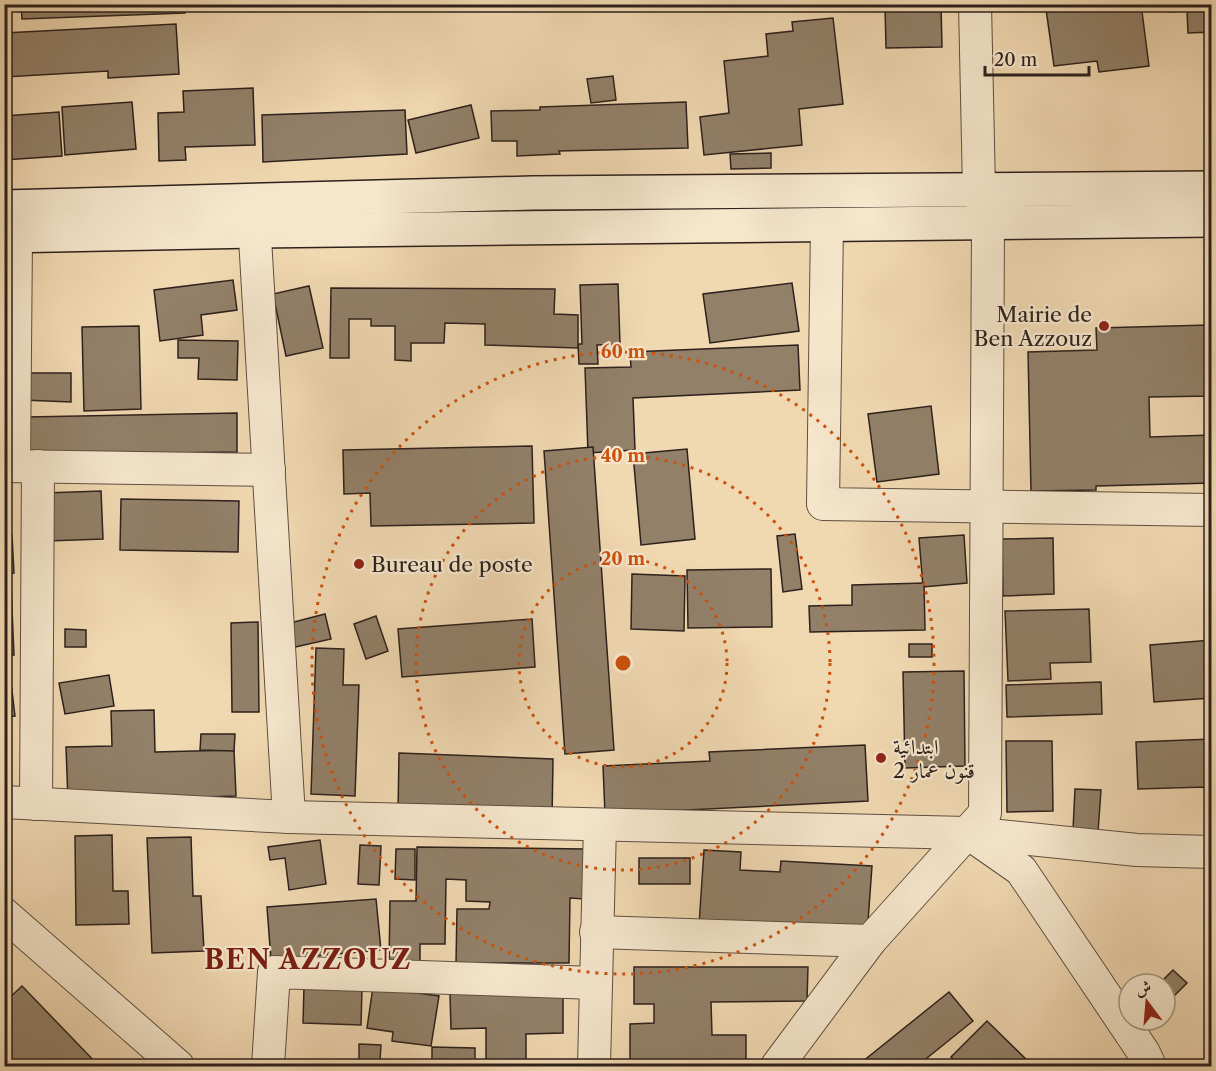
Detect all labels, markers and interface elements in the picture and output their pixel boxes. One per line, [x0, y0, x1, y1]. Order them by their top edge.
scale bar [985, 39, 1088, 77]
text: 20 m [994, 49, 1038, 71]
place label: Mairie de Ben Azzouz [974, 302, 1092, 351]
marker: Mairie de Ben Azzouz [1097, 319, 1111, 333]
text: 60 m [601, 341, 645, 363]
text: 40 m [601, 445, 645, 467]
text: 20 m [601, 548, 645, 570]
place label: Bureau de poste [371, 552, 533, 577]
marker: Bureau de poste [352, 557, 366, 571]
centre of rings [613, 653, 633, 673]
place label: ابتدائية قنون عمار 2 [893, 734, 975, 784]
marker: ابتدائية قنون عمار 2 [874, 751, 888, 765]
district label: BEN AZZOUZ [204, 943, 412, 976]
north arrow [1117, 972, 1177, 1032]
text: ش [1132, 976, 1153, 999]

